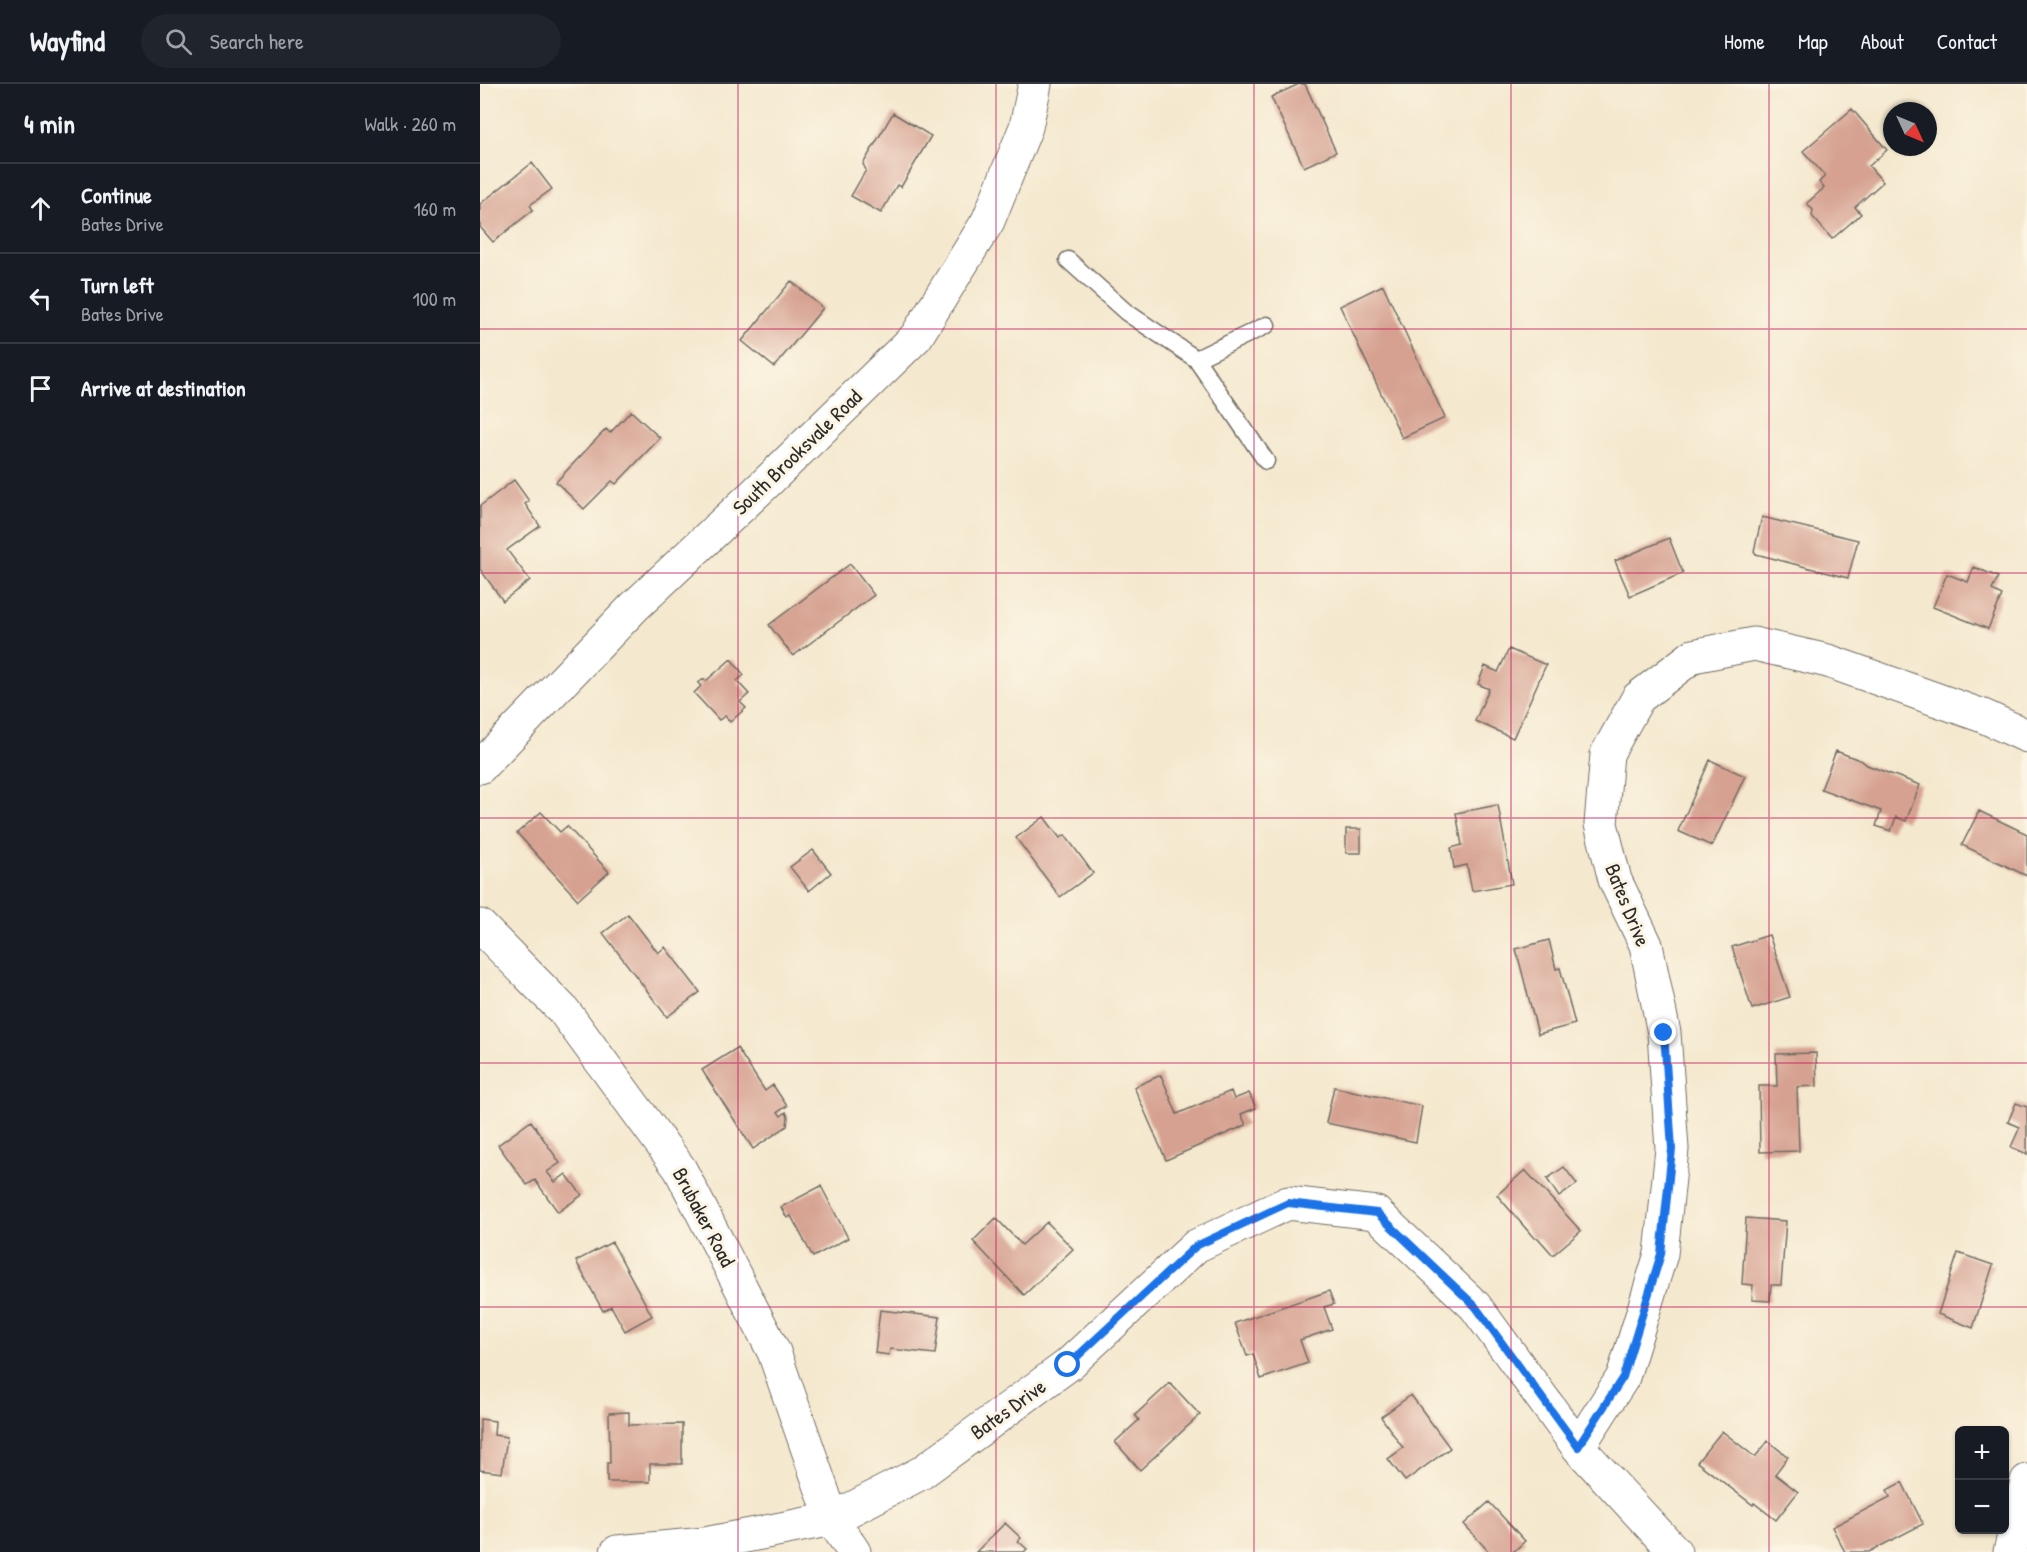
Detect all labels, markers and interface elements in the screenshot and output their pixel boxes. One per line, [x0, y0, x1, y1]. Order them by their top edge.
search box [141, 14, 561, 68]
text: Wayfind [30, 22, 105, 60]
icon: search [162, 25, 195, 58]
text: Search here [210, 26, 304, 56]
text: Home [1724, 27, 1765, 56]
text: Map [1798, 27, 1828, 56]
text: About [1861, 27, 1904, 56]
text: Contact [1937, 27, 1997, 56]
north arrow [1883, 102, 1937, 156]
text: 4 min [24, 106, 75, 141]
text: Walk · 260 m [365, 110, 456, 137]
text: Continue [81, 180, 152, 210]
icon: ahead [24, 192, 57, 225]
text: 160 m [414, 195, 456, 222]
text: Bates Drive [81, 210, 164, 237]
text: Turn left [81, 270, 154, 300]
icon: left [24, 282, 57, 315]
text: 100 m [413, 285, 456, 312]
text: Bates Drive [81, 300, 164, 327]
icon: arrive [24, 372, 57, 405]
text: Arrive at destination [81, 373, 246, 403]
street label: South Brooksvale Road [726, 383, 868, 521]
street label: Bates Drive [1598, 859, 1658, 951]
route end [1650, 1019, 1676, 1045]
street label: Brubaker Road [666, 1162, 742, 1272]
route start [1054, 1351, 1080, 1377]
street label: Bates Drive [964, 1372, 1052, 1446]
map controls [1955, 1426, 2009, 1534]
button: + [1955, 1426, 2009, 1480]
button: − [1955, 1480, 2009, 1534]

